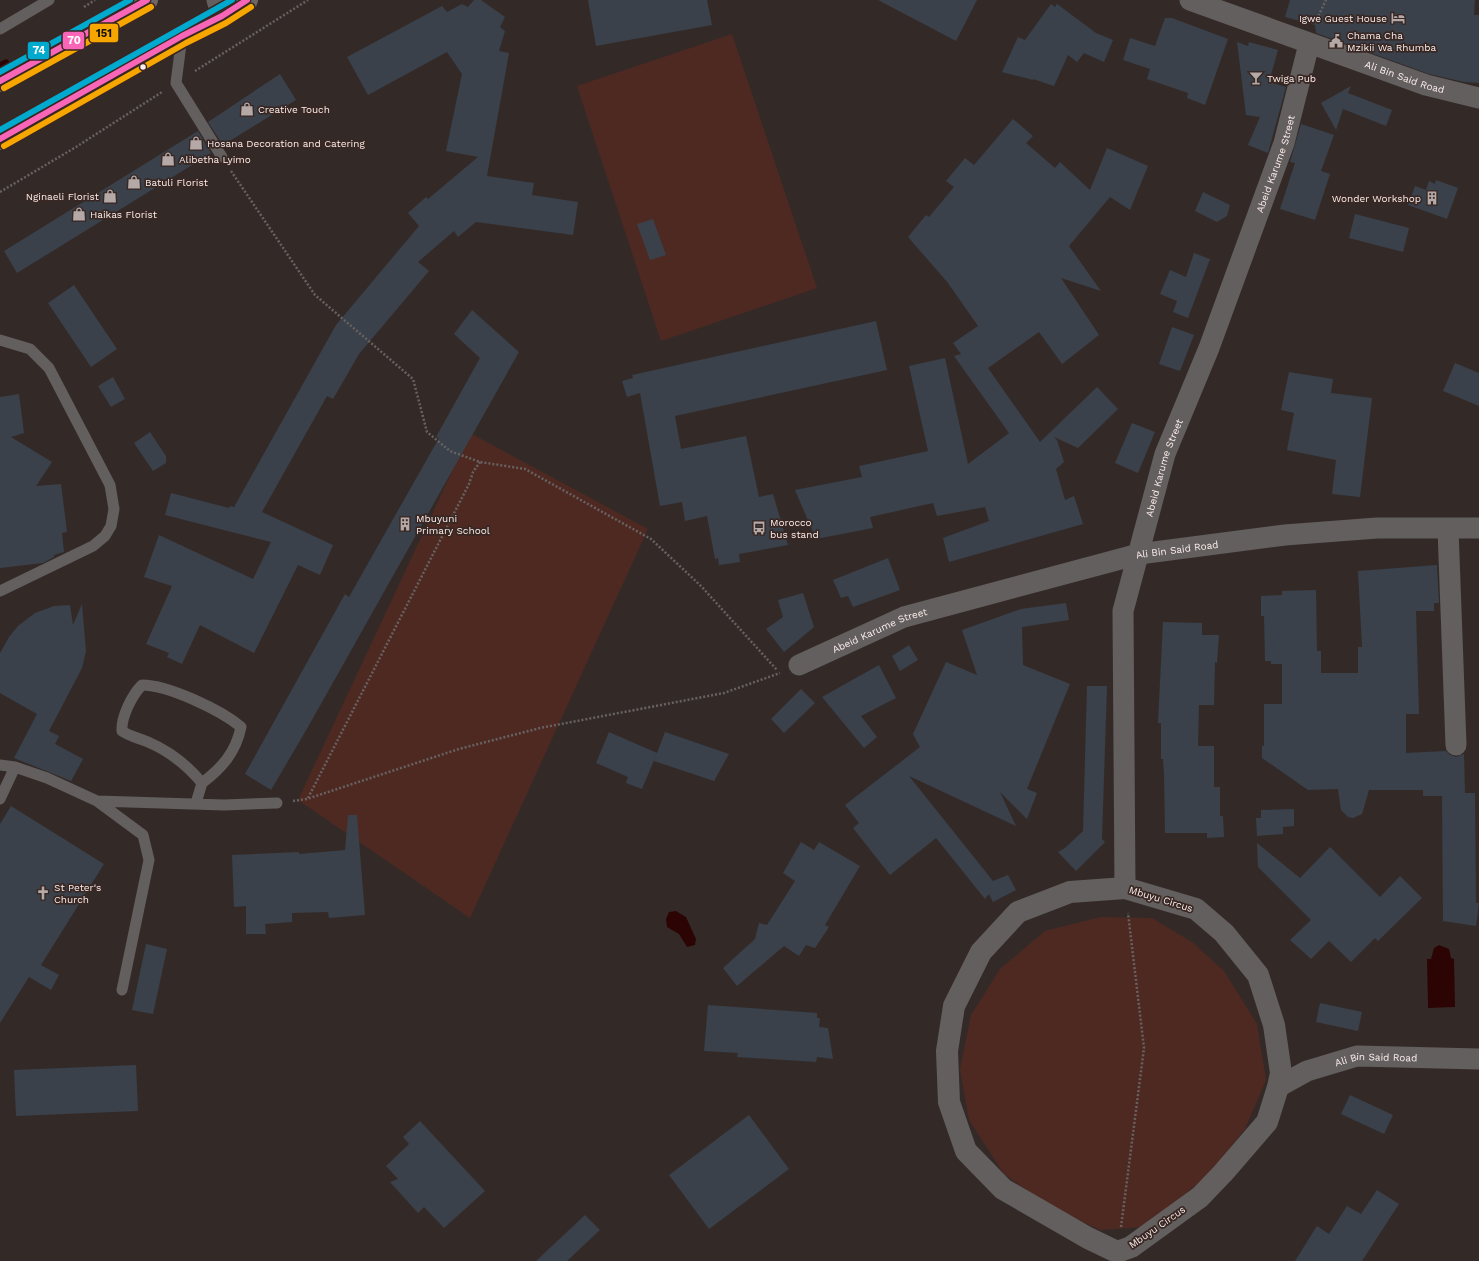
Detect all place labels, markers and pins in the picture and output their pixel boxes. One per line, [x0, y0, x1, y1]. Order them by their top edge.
hotel icon: Igwe Guest House [1390, 10, 1406, 26]
place label: Igwe Guest House [1299, 13, 1387, 24]
place label: Chama Cha Mzikii Wa Rhumba [1347, 30, 1436, 53]
public building icon: Chama Cha Mzikii Wa Rhumba [1328, 33, 1344, 49]
unlabelled marker [138, 62, 148, 72]
bar icon: Twiga Pub [1248, 70, 1264, 86]
place label: Twiga Pub [1267, 73, 1316, 84]
shop icon: Creative Touch [239, 101, 255, 117]
place label: Creative Touch [258, 104, 330, 115]
shop icon: Hosana Decoration and Catering [188, 135, 204, 151]
place label: Hosana Decoration and Catering [207, 138, 365, 149]
shop icon: Alibetha Lyimo [160, 151, 176, 167]
place label: Alibetha Lyimo [179, 154, 251, 165]
shop icon: Batuli Florist [126, 174, 142, 190]
place label: Batuli Florist [145, 177, 209, 188]
shop icon: Nginaeli Florist [102, 188, 118, 204]
building icon: Wonder Workshop [1424, 190, 1440, 206]
place label: Nginaeli Florist [26, 191, 100, 202]
place label: Wonder Workshop [1332, 193, 1421, 204]
shop icon: Haikas Florist [71, 206, 87, 222]
place label: Haikas Florist [90, 209, 158, 220]
place label: Mbuyuni Primary School [416, 513, 490, 536]
building icon: Mbuyuni Primary School [397, 516, 413, 532]
place label: Morocco bus stand [770, 517, 819, 540]
bus stop icon: Morocco bus stand [751, 520, 767, 536]
place label: St Peter's Church [54, 882, 101, 905]
church icon: St Peter's Church [35, 885, 51, 901]

